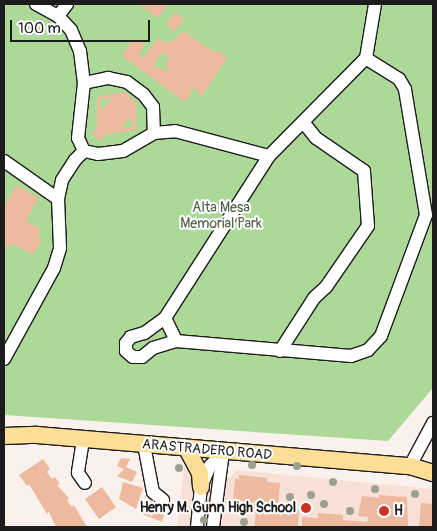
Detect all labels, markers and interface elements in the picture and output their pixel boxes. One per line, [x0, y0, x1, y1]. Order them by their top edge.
scale bar [12, 10, 152, 42]
text: 100 m [18, 19, 61, 38]
park label: Alta Mesa Memorial Park [180, 200, 262, 232]
street label: ARASTRADERO ROAD [141, 436, 273, 464]
place label: Henry M. Gunn High School [140, 500, 296, 516]
marker: Henry M. Gunn High School [300, 502, 312, 514]
place label: H [394, 503, 403, 519]
marker: H [378, 505, 390, 517]

